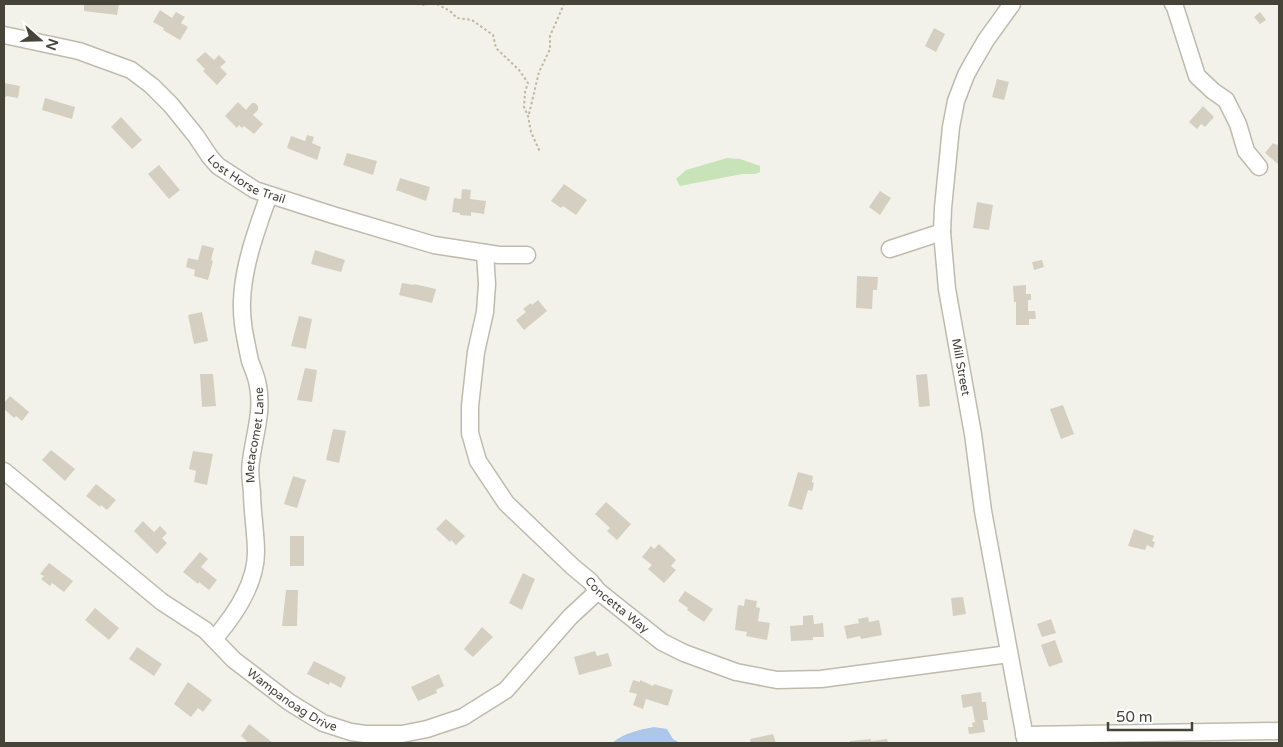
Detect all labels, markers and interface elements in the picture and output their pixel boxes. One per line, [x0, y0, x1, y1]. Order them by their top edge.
north arrow [15, 15, 65, 65]
text: N [42, 36, 62, 52]
street label: Lost Horse Trail [204, 152, 287, 206]
street label: Mill Street [949, 337, 973, 397]
street label: Metacomet Lane [243, 386, 267, 484]
street label: Concetta Way [582, 574, 652, 636]
street label: Wampanoag Drive [244, 665, 339, 734]
scale bar [1108, 700, 1192, 732]
text: 50 m [1116, 708, 1153, 726]

